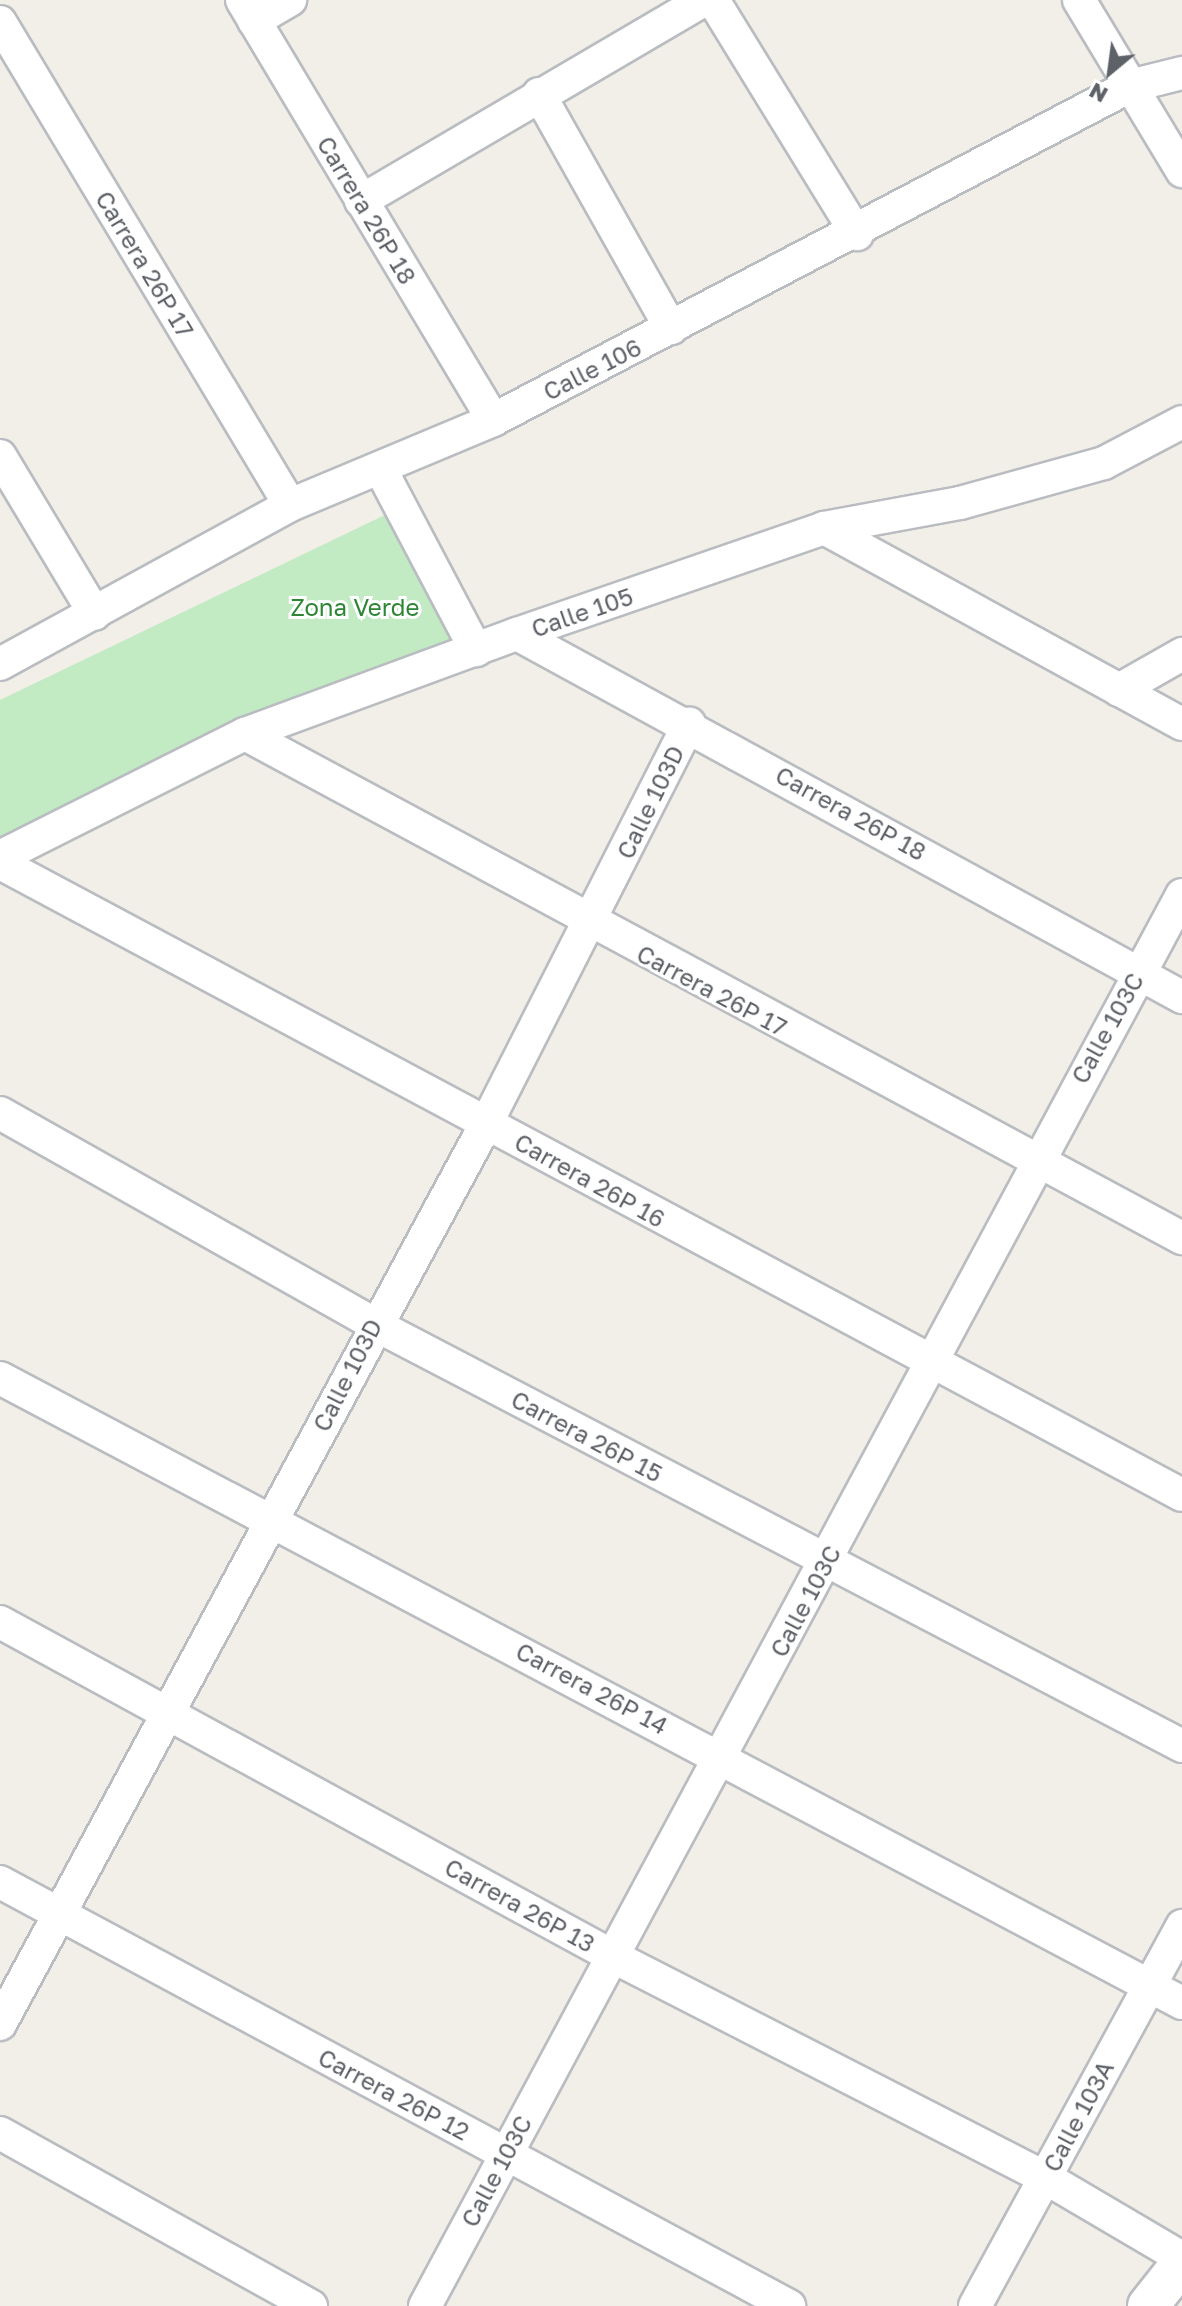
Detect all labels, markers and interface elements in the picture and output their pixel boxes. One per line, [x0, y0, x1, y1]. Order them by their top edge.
north arrow [1070, 32, 1150, 112]
text: N [1084, 78, 1112, 109]
street label: Carrera 26P 18 [312, 131, 422, 289]
street label: Carrera 26P 17 [90, 186, 200, 342]
street label: Calle 106 [538, 332, 646, 406]
street label: Calle 105 [528, 581, 636, 643]
park label: Zona Verde [291, 593, 419, 621]
street label: Calle 103D [610, 741, 690, 863]
street label: Carrera 26P 18 [771, 760, 931, 866]
street label: Carrera 26P 17 [632, 938, 792, 1042]
street label: Calle 103C [1065, 968, 1149, 1088]
street label: Carrera 26P 16 [510, 1127, 670, 1233]
street label: Calle 103D [306, 1314, 388, 1436]
street label: Carrera 26P 15 [507, 1384, 667, 1488]
street label: Calle 103C [764, 1540, 846, 1662]
street label: Carrera 26P 14 [511, 1636, 673, 1740]
street label: Carrera 26P 13 [440, 1852, 600, 1958]
street label: Carrera 26P 12 [314, 2042, 474, 2146]
street label: Calle 103A [1037, 2056, 1119, 2176]
street label: Calle 103C [455, 2110, 537, 2232]

